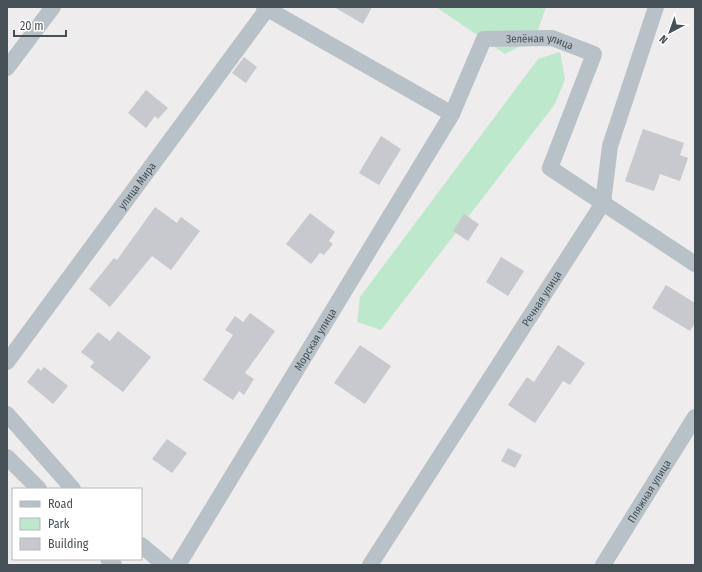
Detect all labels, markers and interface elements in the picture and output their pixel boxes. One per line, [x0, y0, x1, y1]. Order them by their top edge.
scale bar [14, 12, 66, 38]
north arrow [650, 12, 690, 52]
text: 20 m [20, 19, 44, 33]
street label: Зелёная улица [506, 32, 575, 52]
text: N [657, 32, 671, 46]
street label: улица Мира [115, 160, 158, 212]
street label: Речная улица [519, 268, 564, 329]
street label: Морская улица [291, 306, 339, 373]
street label: Пляжная улица [624, 457, 673, 525]
legend [12, 488, 142, 560]
text: Road [48, 497, 73, 511]
text: Park [48, 517, 70, 531]
text: Building [48, 537, 89, 551]

